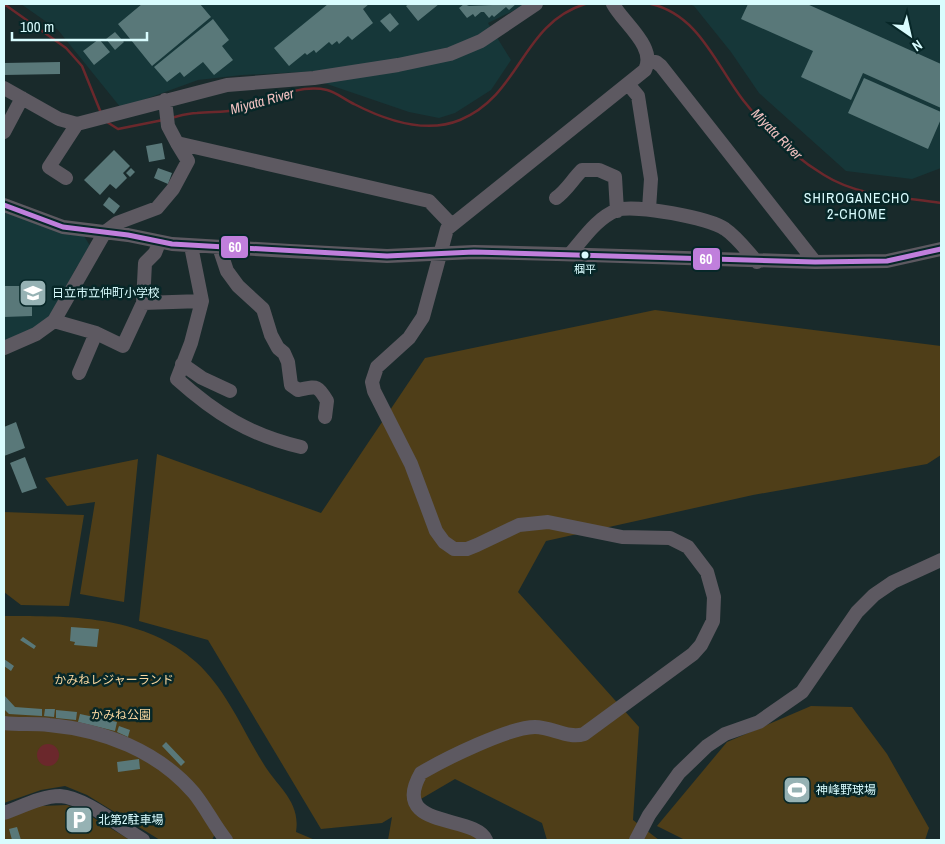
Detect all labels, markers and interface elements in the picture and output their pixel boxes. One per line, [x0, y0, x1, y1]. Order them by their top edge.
scale bar [12, 10, 148, 42]
north arrow [885, 10, 935, 60]
text: 100 m [20, 16, 54, 37]
text: N [909, 36, 926, 56]
water label: Miyata River [228, 84, 297, 118]
water label: Miyata River [748, 105, 807, 164]
district label: SHIROGANECHO 2-CHOME [804, 189, 910, 223]
line badge: 60 [220, 235, 249, 259]
text: 60 [229, 238, 241, 256]
line badge: 60 [692, 247, 721, 271]
marker: 椢平 [580, 250, 590, 260]
text: 60 [700, 250, 712, 268]
place label: 椢平 [574, 262, 596, 276]
school or university icon: 日立市立仲町小学校 [18, 278, 48, 308]
place label: 日立市立仲町小学校 [52, 285, 160, 301]
park label: かみねレジャーランド [54, 672, 174, 688]
park label: かみね公園 [91, 707, 151, 723]
sports icon: 神峰野球場 [782, 775, 812, 805]
place label: 神峰野球場 [816, 782, 876, 798]
parking icon: 北第2駐車場 [64, 805, 94, 835]
place label: 北第2駐車場 [98, 812, 163, 828]

